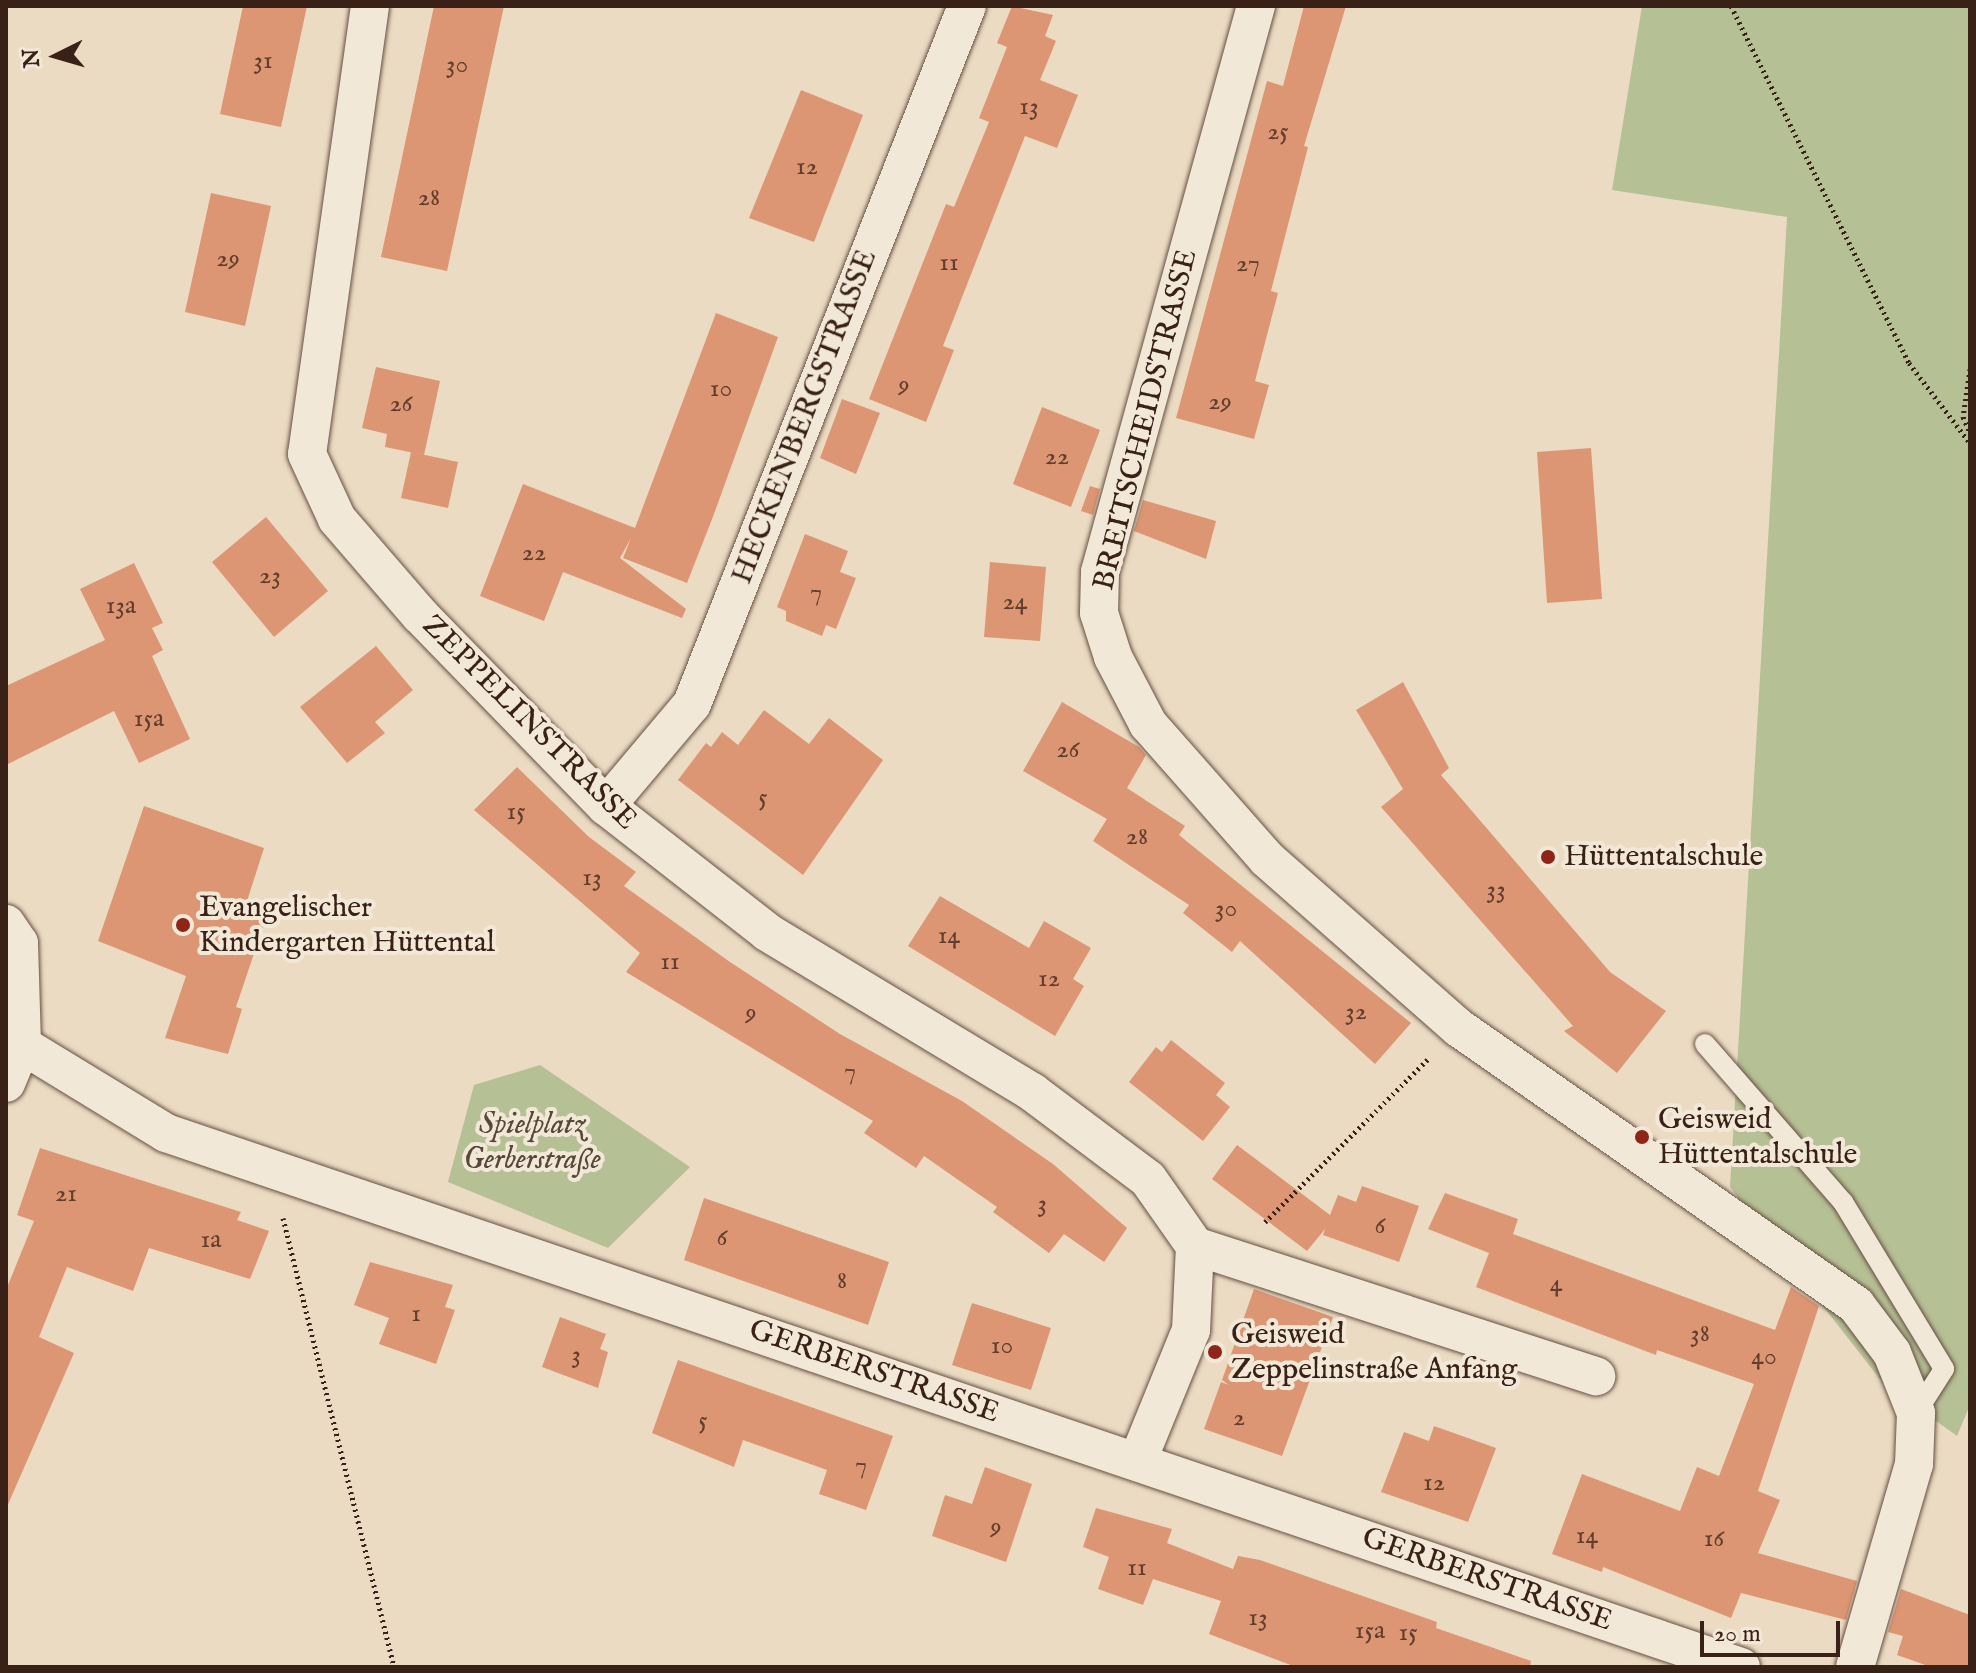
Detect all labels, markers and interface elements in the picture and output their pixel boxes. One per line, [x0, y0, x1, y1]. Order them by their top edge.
north arrow [16, 16, 96, 96]
house number: 31 [253, 45, 273, 77]
text: N [17, 47, 47, 69]
house number: 30 [446, 49, 468, 81]
house number: 13 [1019, 91, 1039, 123]
house number: 25 [1267, 116, 1289, 148]
house number: 12 [796, 151, 818, 183]
house number: 28 [418, 182, 440, 214]
house number: 29 [216, 243, 240, 275]
street label: HECKENBERGSTRASSE [725, 245, 885, 589]
street label: BREITSCHEIDSTRASSE [1086, 246, 1206, 594]
house number: 11 [939, 247, 959, 279]
house number: 27 [1236, 248, 1260, 280]
house number: 9 [898, 369, 910, 401]
house number: 10 [710, 373, 732, 405]
house number: 29 [1208, 386, 1232, 418]
house number: 26 [389, 388, 413, 420]
house number: 22 [1045, 441, 1069, 473]
house number: 22 [522, 537, 546, 569]
house number: 23 [259, 560, 281, 592]
house number: 7 [810, 577, 822, 609]
house number: 24 [1003, 586, 1027, 618]
house number: 13a [106, 590, 136, 622]
street label: ZEPPELINSTRASSE [414, 608, 644, 838]
house number: 15a [134, 703, 164, 735]
house number: 26 [1056, 734, 1080, 766]
house number: 5 [758, 782, 768, 814]
house number: 15 [506, 796, 526, 828]
house number: 28 [1126, 821, 1148, 853]
place label: Hüttentalschule [1564, 839, 1763, 875]
marker: Hüttentalschule [1539, 848, 1557, 866]
house number: 13 [582, 862, 602, 894]
house number: 33 [1486, 874, 1506, 906]
place label: Evangelischer Kindergarten Hüttental [199, 890, 495, 960]
house number: 30 [1215, 893, 1237, 925]
marker: Evangelischer Kindergarten Hüttental [174, 916, 192, 934]
house number: 14 [938, 920, 960, 952]
house number: 11 [660, 946, 680, 978]
house number: 12 [1038, 963, 1060, 995]
house number: 32 [1345, 996, 1367, 1028]
house number: 9 [745, 997, 757, 1029]
house number: 7 [844, 1056, 856, 1088]
place label: Geisweid Hüttentalschule [1658, 1102, 1857, 1172]
park label: Spielplatz Gerberstraße [463, 1107, 601, 1178]
marker: Geisweid Hüttentalschule [1633, 1128, 1651, 1146]
house number: 21 [55, 1178, 77, 1210]
house number: 3 [1037, 1188, 1047, 1220]
house number: 6 [1375, 1210, 1385, 1242]
house number: 6 [717, 1222, 727, 1254]
house number: 1a [201, 1224, 221, 1256]
house number: 8 [837, 1265, 847, 1297]
house number: 4 [1550, 1268, 1562, 1300]
house number: 1 [411, 1298, 421, 1330]
street label: GERBERSTRASSE [744, 1312, 1004, 1432]
place label: Geisweid Zeppelinstraße Anfang [1231, 1317, 1517, 1388]
house number: 38 [1690, 1318, 1710, 1350]
house number: 10 [991, 1330, 1013, 1362]
house number: 3 [571, 1339, 581, 1371]
house number: 40 [1751, 1341, 1777, 1373]
marker: Geisweid Zeppelinstraße Anfang [1206, 1343, 1224, 1361]
house number: 2 [1233, 1402, 1245, 1434]
house number: 5 [698, 1405, 708, 1437]
house number: 7 [855, 1450, 867, 1482]
house number: 12 [1423, 1467, 1445, 1499]
house number: 9 [990, 1511, 1002, 1543]
street label: GERBERSTRASSE [1357, 1520, 1617, 1640]
house number: 14 [1576, 1520, 1598, 1552]
house number: 16 [1704, 1523, 1724, 1555]
house number: 11 [1127, 1552, 1147, 1584]
house number: 13 [1248, 1602, 1268, 1634]
scale bar [1704, 1605, 1844, 1655]
house number: 15a [1355, 1615, 1385, 1647]
house number: 15 [1398, 1617, 1418, 1649]
text: 20 m [1714, 1619, 1761, 1650]

